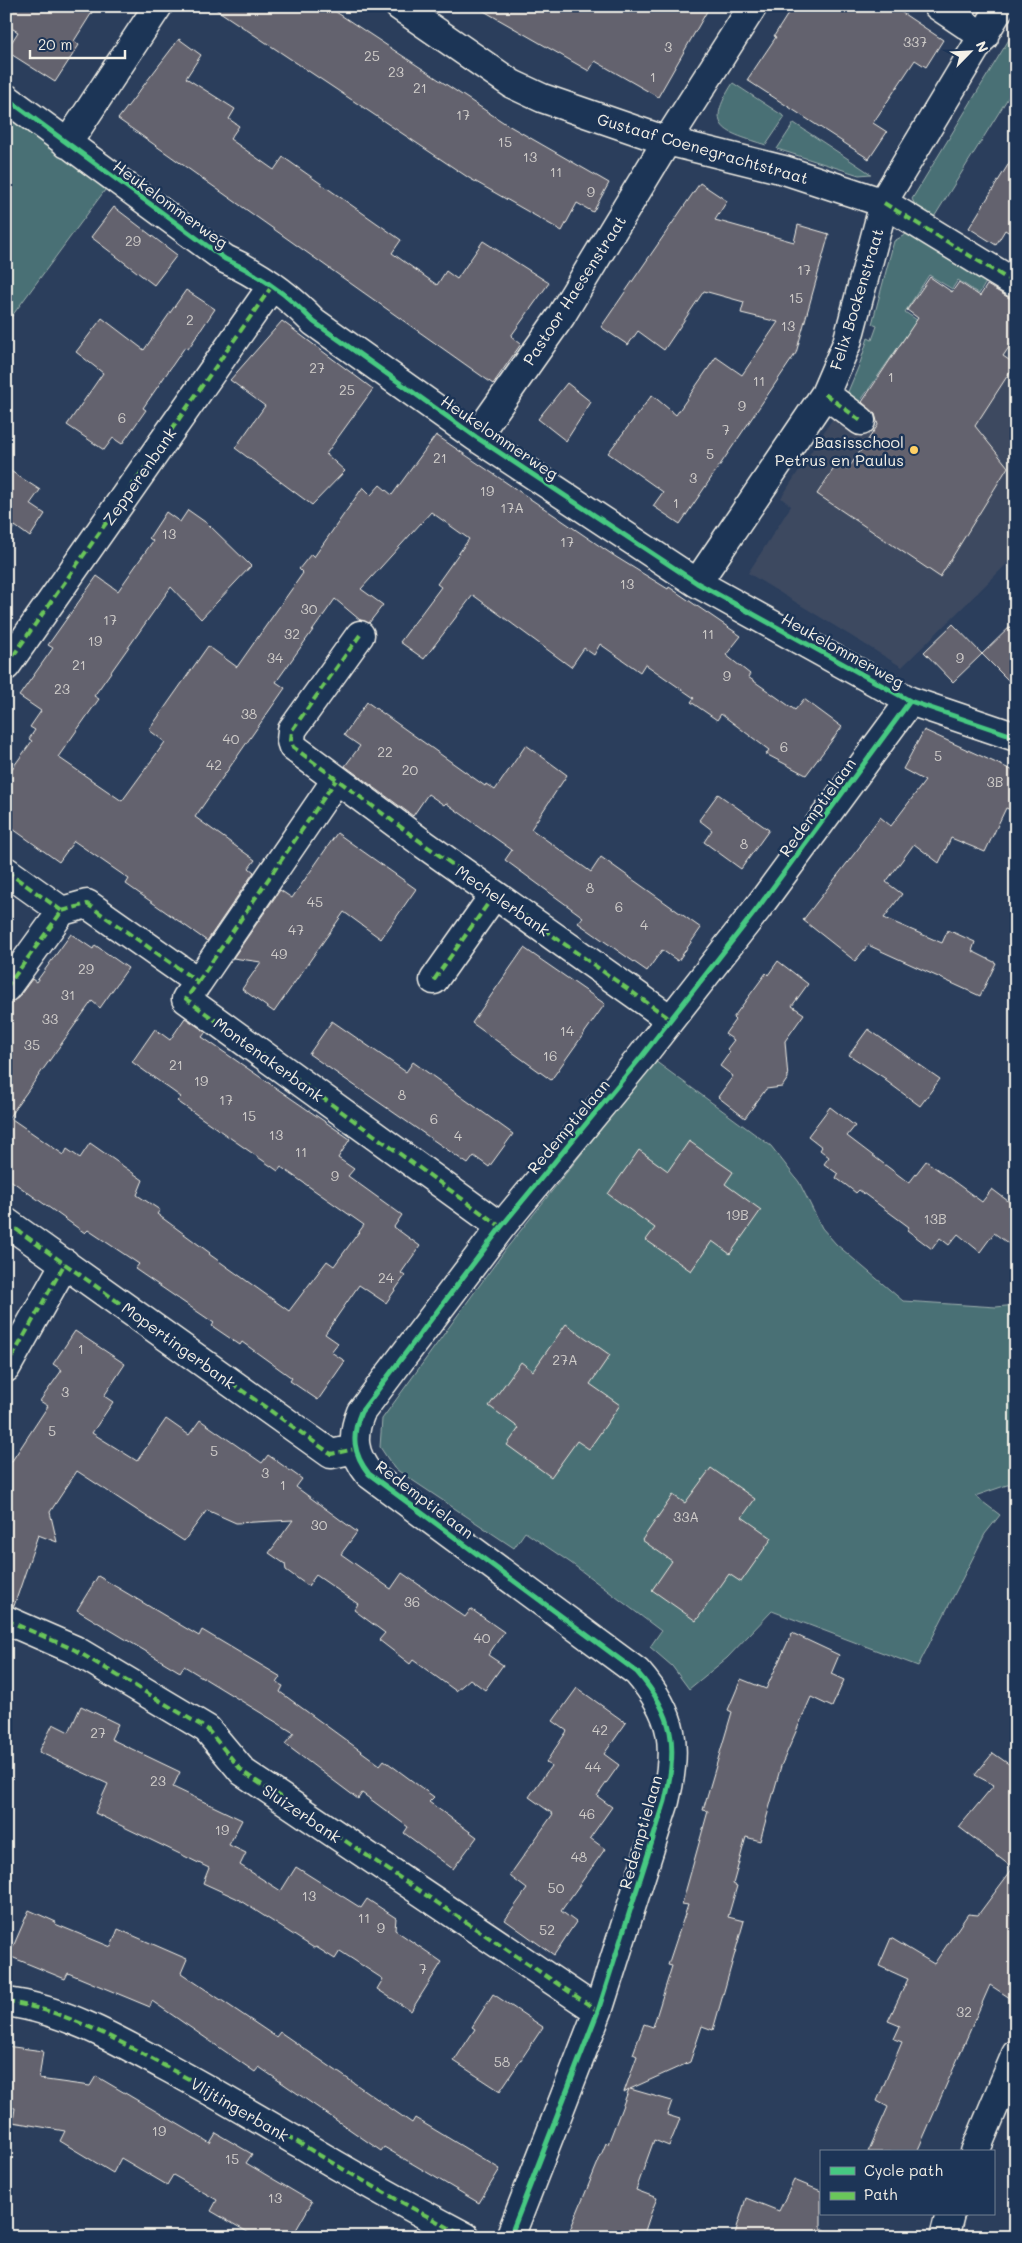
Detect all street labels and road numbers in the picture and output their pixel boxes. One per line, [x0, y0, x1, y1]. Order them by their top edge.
street label: Gustaaf Coenegrachtstraat [595, 108, 811, 188]
street label: Heukelommerweg [109, 155, 233, 253]
street label: Pastoor Haesenstraat [518, 211, 630, 369]
street label: Felix Bockenstraat [824, 226, 888, 372]
street label: Heukelommerweg [437, 390, 563, 484]
street label: Zepperenbank [98, 423, 180, 529]
street label: Heukelommerweg [778, 608, 908, 692]
street label: Redemptielaan [774, 753, 860, 861]
street label: Mechelerbank [452, 860, 554, 940]
street label: Montenakerbank [210, 1012, 328, 1106]
street label: Redemptielaan [522, 1074, 614, 1178]
street label: Mopertingerbank [118, 1297, 240, 1393]
street label: Redemptielaan [372, 1455, 478, 1543]
street label: Redemptielaan [614, 1773, 666, 1891]
street label: Sluizerbank [258, 1779, 346, 1847]
street label: Vlijtingerbank [187, 2072, 293, 2146]

